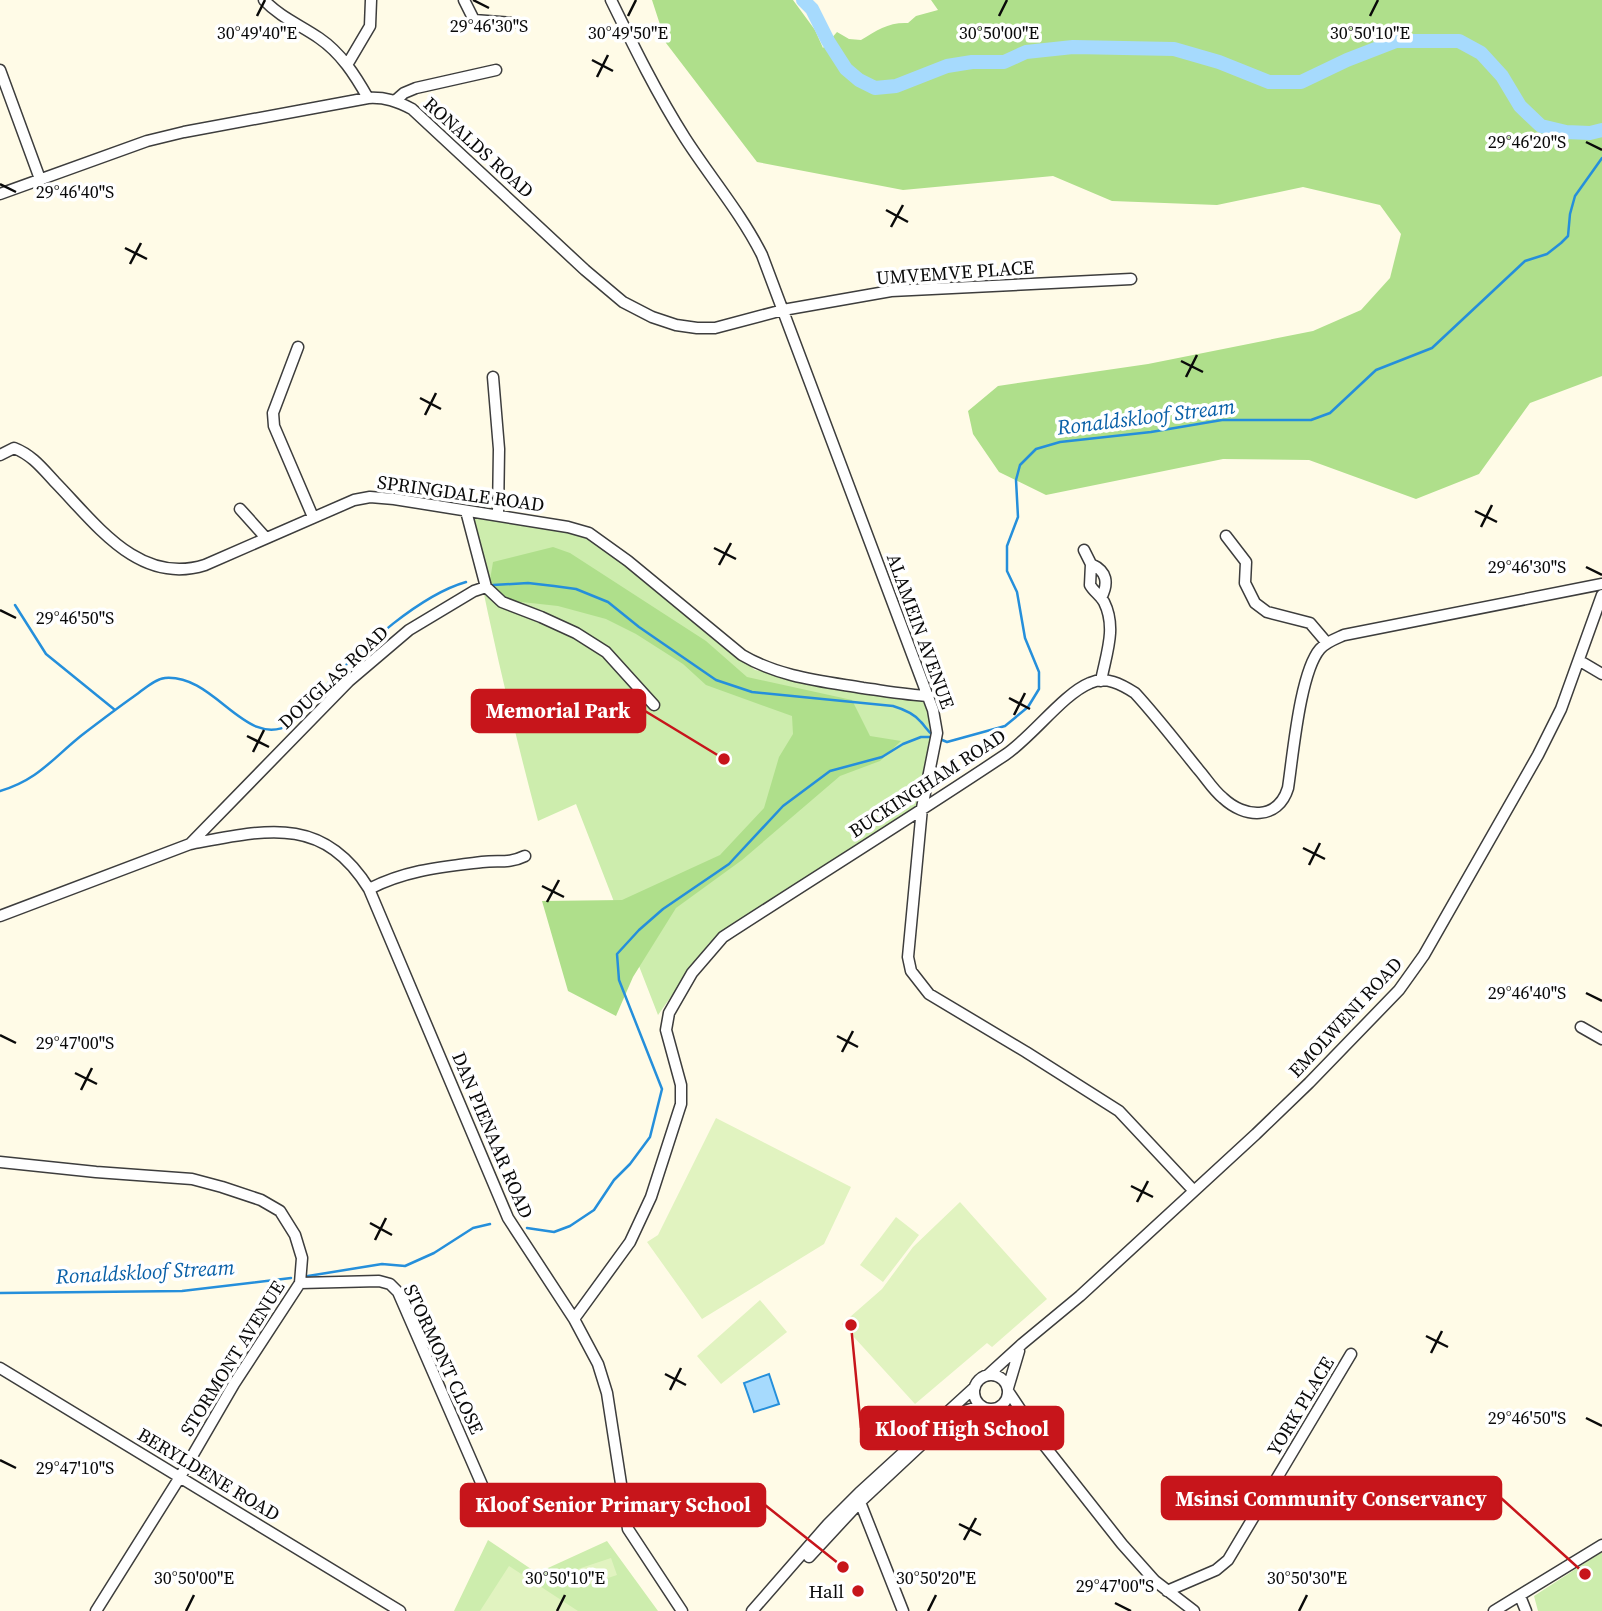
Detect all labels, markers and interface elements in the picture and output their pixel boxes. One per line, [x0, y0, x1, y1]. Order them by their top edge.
text: 29°46'30"S [450, 13, 528, 38]
text: 30°49'40"E [217, 20, 297, 45]
text: 30°49'50"E [588, 20, 668, 45]
text: 30°50'00"E [959, 20, 1039, 45]
text: 30°50'10"E [1330, 20, 1410, 45]
street label: RONALDS ROAD [418, 91, 540, 203]
text: 29°46'20"S [1488, 129, 1566, 154]
text: 29°46'40"S [36, 179, 114, 204]
street label: UMVEMVE PLACE [875, 254, 1035, 290]
water label: Ronaldskloof Stream [1054, 391, 1237, 442]
street label: SPRINGDALE ROAD [376, 468, 546, 518]
street label: ALAMEIN AVENUE [881, 550, 961, 712]
text: 29°46'30"S [1488, 554, 1566, 579]
text: 29°46'50"S [36, 605, 114, 630]
street label: DOUGLAS ROAD [272, 619, 394, 735]
callout: Memorial Park [472, 690, 645, 732]
text: Memorial Park [486, 696, 631, 725]
street label: BUCKINGHAM ROAD [844, 722, 1010, 844]
street label: EMOLWENI ROAD [1282, 951, 1408, 1083]
text: 29°46'40"S [1488, 980, 1566, 1005]
text: 29°47'00"S [36, 1030, 114, 1055]
street label: DAN PIENAAR ROAD [446, 1048, 540, 1222]
water label: Ronaldskloof Stream [54, 1252, 235, 1291]
street label: STORMONT AVENUE [174, 1275, 290, 1441]
street label: STORMONT CLOSE [398, 1280, 490, 1438]
street label: YORK PLACE [1260, 1352, 1340, 1460]
text: 29°46'50"S [1488, 1405, 1566, 1430]
callout: Kloof High School [861, 1407, 1063, 1449]
text: Kloof High School [875, 1414, 1049, 1443]
street label: BERYLDENE ROAD [133, 1421, 285, 1527]
text: 29°47'10"S [36, 1455, 114, 1480]
callout: Msinsi Community Conservancy [1162, 1477, 1501, 1519]
callout: Kloof Senior Primary School [461, 1484, 765, 1526]
text: Msinsi Community Conservancy [1175, 1484, 1488, 1513]
text: Kloof Senior Primary School [475, 1490, 751, 1519]
text: 30°50'00"E [154, 1565, 234, 1590]
text: 30°50'10"E [525, 1565, 605, 1590]
text: 30°50'20"E [896, 1565, 976, 1590]
text: 30°50'30"E [1267, 1565, 1347, 1590]
text: 29°47'00"S [1076, 1573, 1154, 1598]
place label: Hall [808, 1578, 844, 1604]
marker: Hall [850, 1583, 866, 1599]

